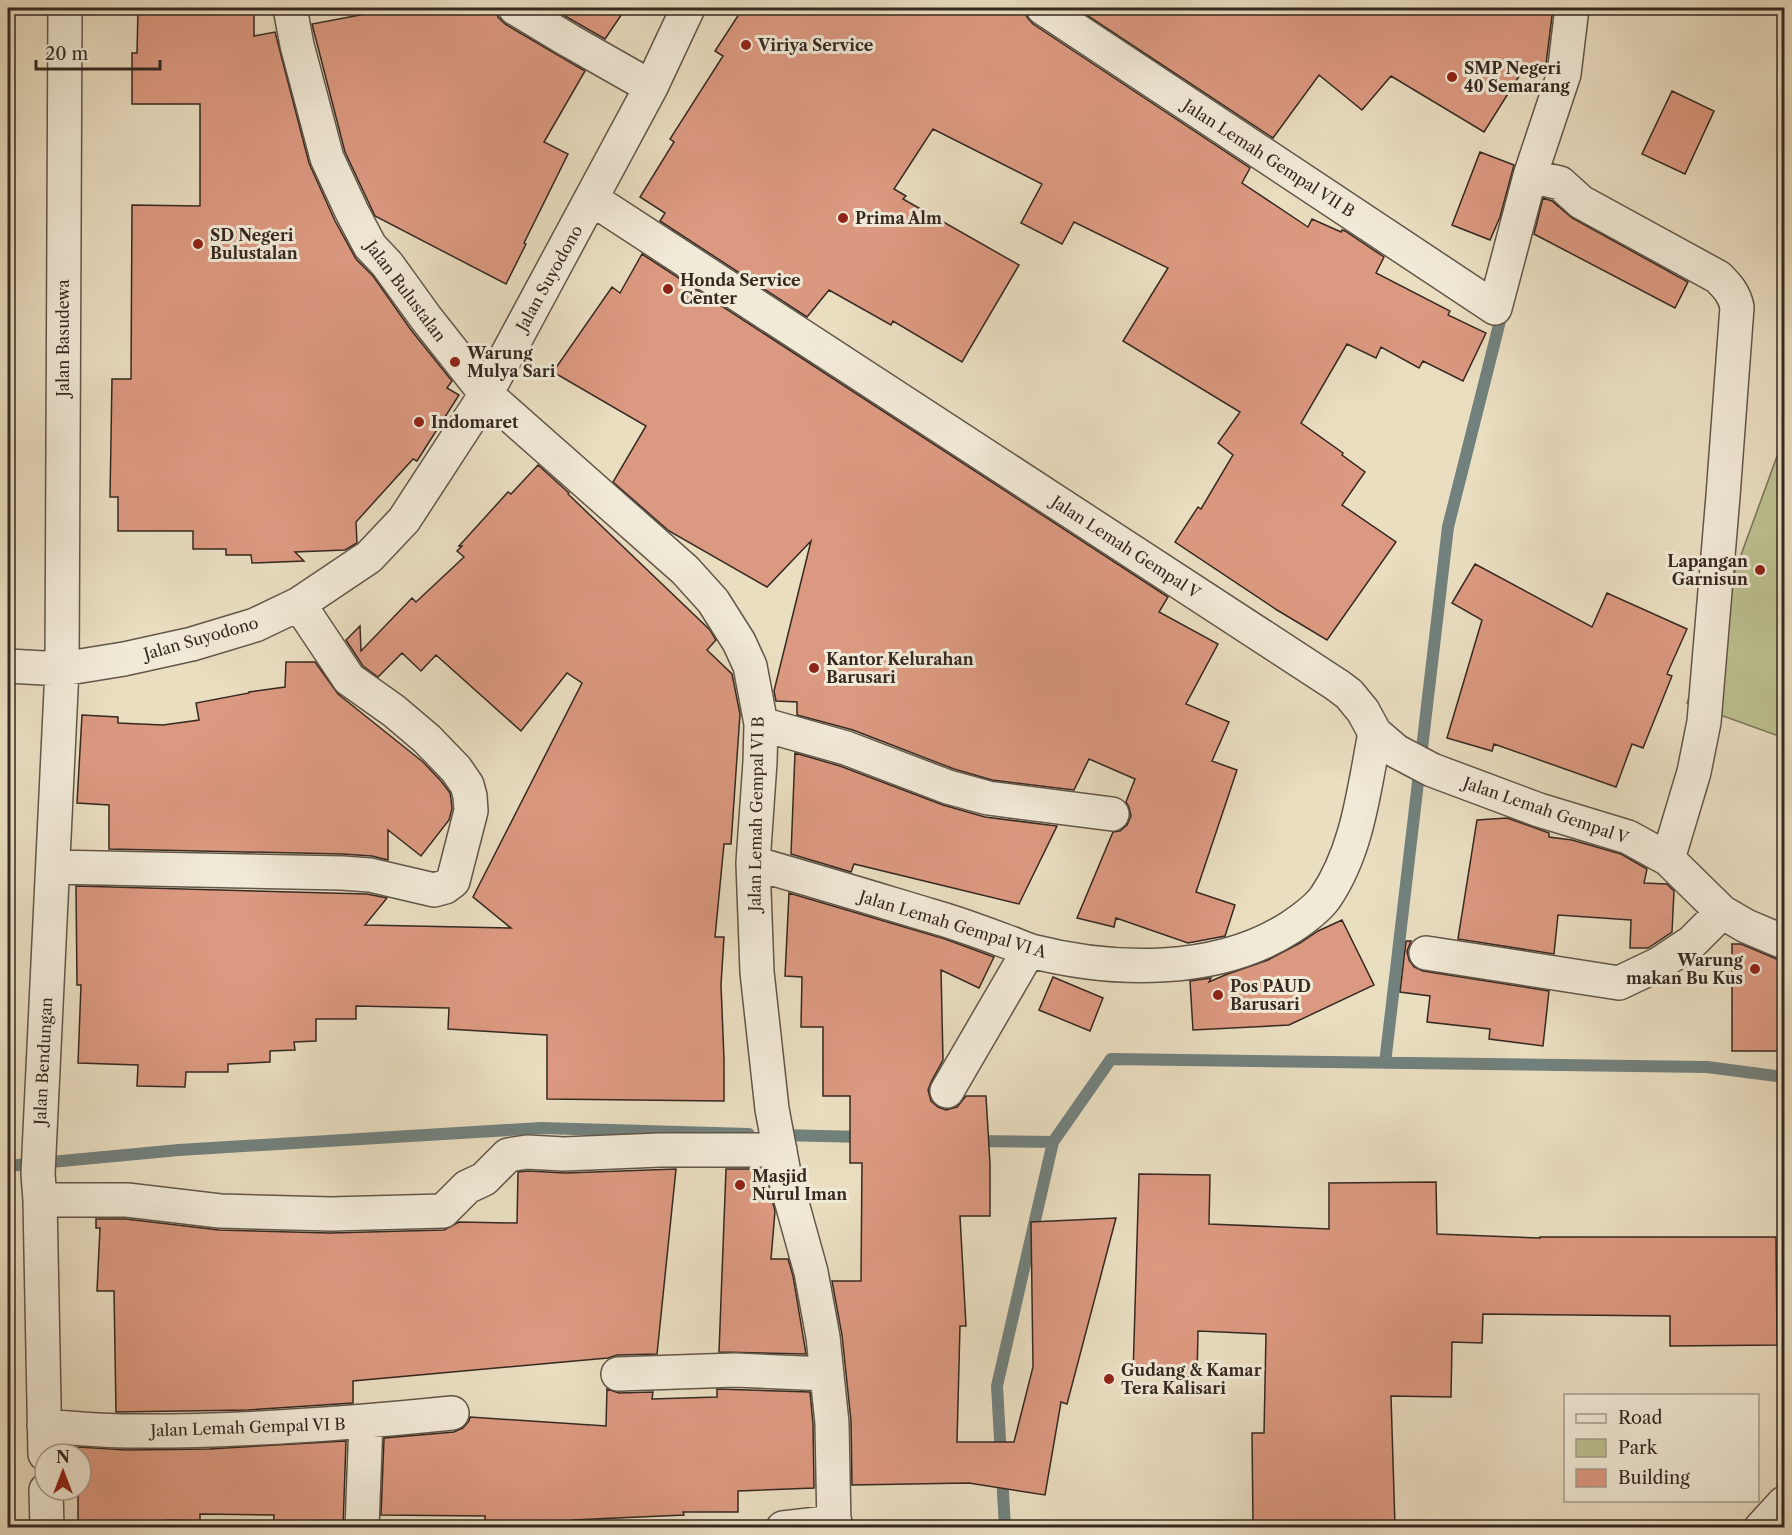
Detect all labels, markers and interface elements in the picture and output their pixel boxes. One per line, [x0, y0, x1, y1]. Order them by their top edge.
scale bar [36, 33, 160, 71]
place label: Viriya Service [757, 35, 874, 55]
marker: Viriya Service [739, 38, 753, 52]
text: 20 m [45, 43, 89, 65]
place label: SMP Negeri 40 Semarang [1464, 58, 1571, 96]
marker: SMP Negeri 40 Semarang [1445, 70, 1459, 84]
street label: Jalan Lemah Gempal VII B [1177, 93, 1359, 221]
place label: Prima Alm [855, 208, 942, 228]
marker: Prima Alm [836, 211, 850, 225]
street label: Jalan Suyodono [510, 221, 587, 337]
place label: SD Negeri Bulustalan [210, 225, 298, 263]
street label: Jalan Bulustalan [360, 234, 450, 345]
marker: SD Negeri Bulustalan [191, 237, 205, 251]
place label: Honda Service Center [680, 270, 801, 308]
street label: Jalan Basudewa [53, 279, 73, 400]
marker: Honda Service Center [661, 282, 675, 296]
place label: Warung Mulya Sari [466, 343, 556, 381]
marker: Warung Mulya Sari [448, 355, 462, 369]
place label: Indomaret [431, 412, 519, 432]
marker: Indomaret [412, 415, 426, 429]
street label: Jalan Lemah Gempal V [1045, 490, 1205, 603]
place label: Lapangan Garnisun [1667, 551, 1748, 589]
marker: Lapangan Garnisun [1753, 563, 1767, 577]
street label: Jalan Suyodono [138, 612, 261, 665]
place label: Kantor Kelurahan Barusari [826, 649, 974, 687]
marker: Kantor Kelurahan Barusari [807, 661, 821, 675]
street label: Jalan Lemah Gempal VI B [744, 716, 768, 915]
street label: Jalan Lemah Gempal V [1458, 771, 1632, 848]
street label: Jalan Lemah Gempal VI A [854, 885, 1050, 962]
place label: Warung makan Bu Kus [1626, 950, 1744, 988]
marker: Warung makan Bu Kus [1748, 962, 1762, 976]
place label: Pos PAUD Barusari [1230, 976, 1311, 1014]
marker: Pos PAUD Barusari [1211, 988, 1225, 1002]
street label: Jalan Bendungan [30, 997, 56, 1128]
place label: Masjid Nurul Iman [752, 1166, 847, 1204]
marker: Masjid Nurul Iman [733, 1178, 747, 1192]
place label: Gudang & Kamar Tera Kalisari [1121, 1360, 1262, 1398]
marker: Gudang & Kamar Tera Kalisari [1102, 1372, 1116, 1386]
legend [1564, 1394, 1759, 1502]
text: Road [1618, 1407, 1663, 1429]
street label: Jalan Lemah Gempal VI B [147, 1414, 346, 1440]
text: Park [1618, 1437, 1659, 1459]
north arrow [33, 1442, 93, 1502]
text: N [56, 1447, 70, 1467]
text: Building [1618, 1467, 1690, 1489]

